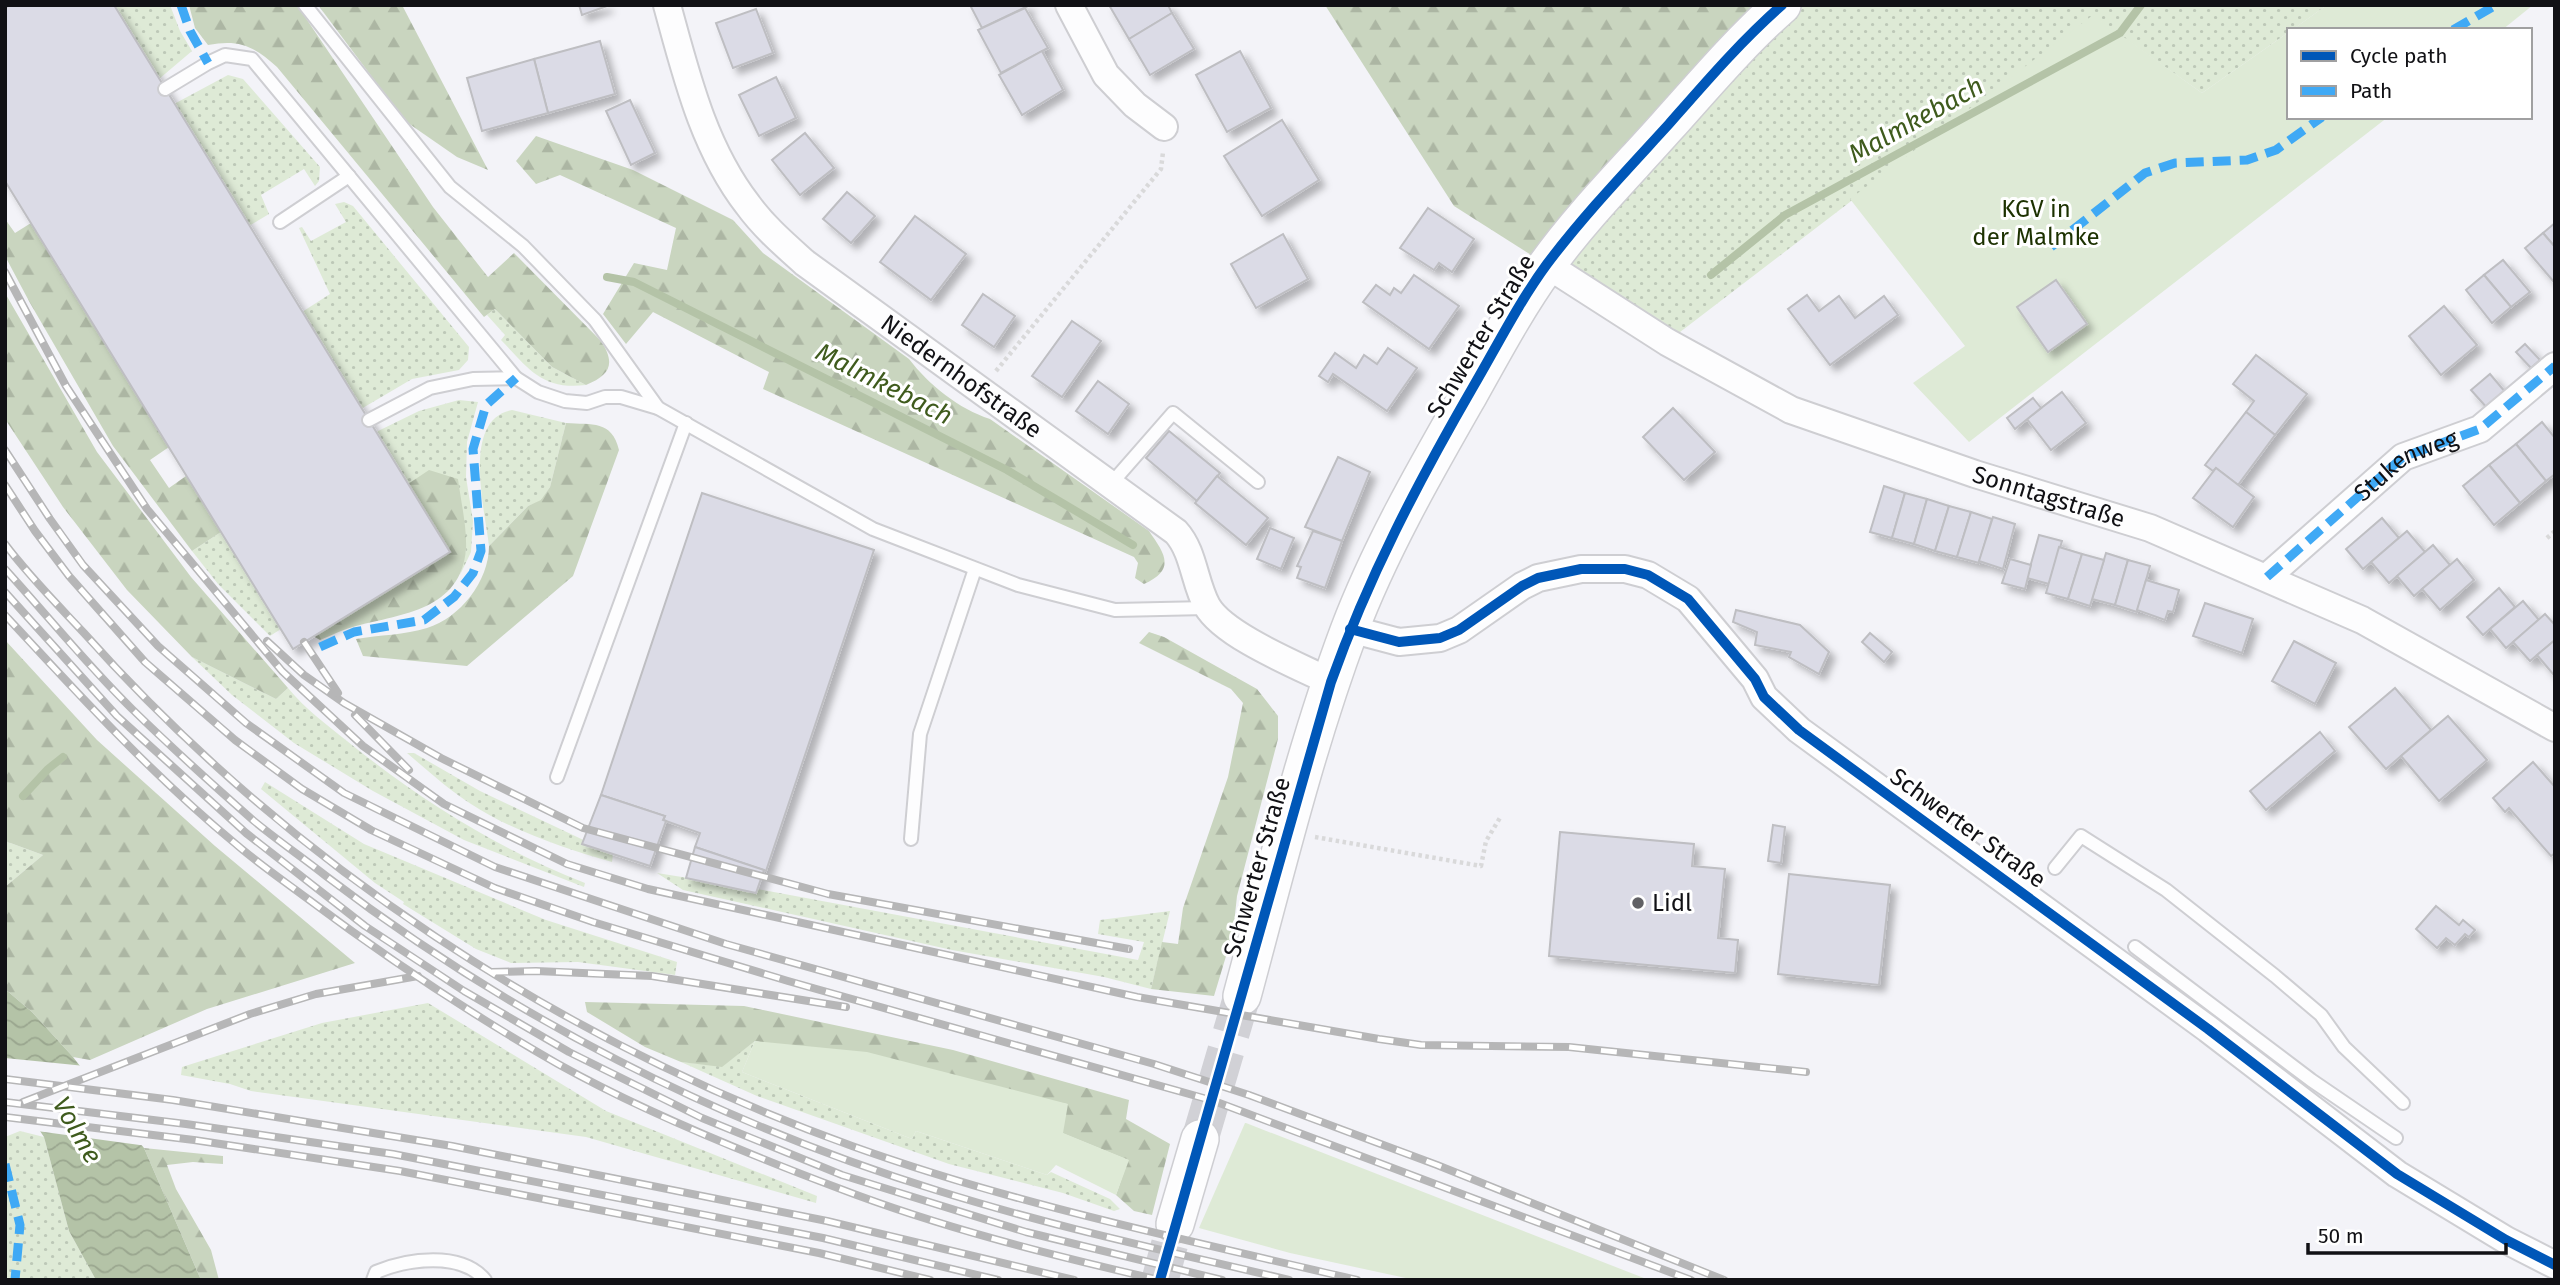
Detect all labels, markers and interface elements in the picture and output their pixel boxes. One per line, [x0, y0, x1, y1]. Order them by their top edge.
legend [2287, 28, 2532, 119]
text: Cycle path [2350, 43, 2448, 69]
water label: Malmkebach [1843, 70, 1989, 170]
text: Path [2350, 78, 2392, 104]
park label: KGV in der Malmke [1972, 195, 2100, 251]
street label: Schwerter Straße [1421, 249, 1541, 423]
street label: Niedernhofstraße [876, 309, 1047, 444]
water label: Malmkebach [810, 336, 958, 432]
street label: Stukenweg [2349, 424, 2462, 507]
street label: Sonntagstraße [1969, 460, 2128, 533]
street label: Schwerter Straße [1885, 762, 2051, 894]
street label: Schwerter Straße [1218, 774, 1296, 960]
place label: Lidl [1652, 889, 1692, 917]
marker: Lidl [1630, 895, 1646, 911]
water label: Volme [46, 1091, 108, 1169]
scale bar [2308, 1212, 2506, 1256]
text: 50 m [2318, 1223, 2364, 1249]

